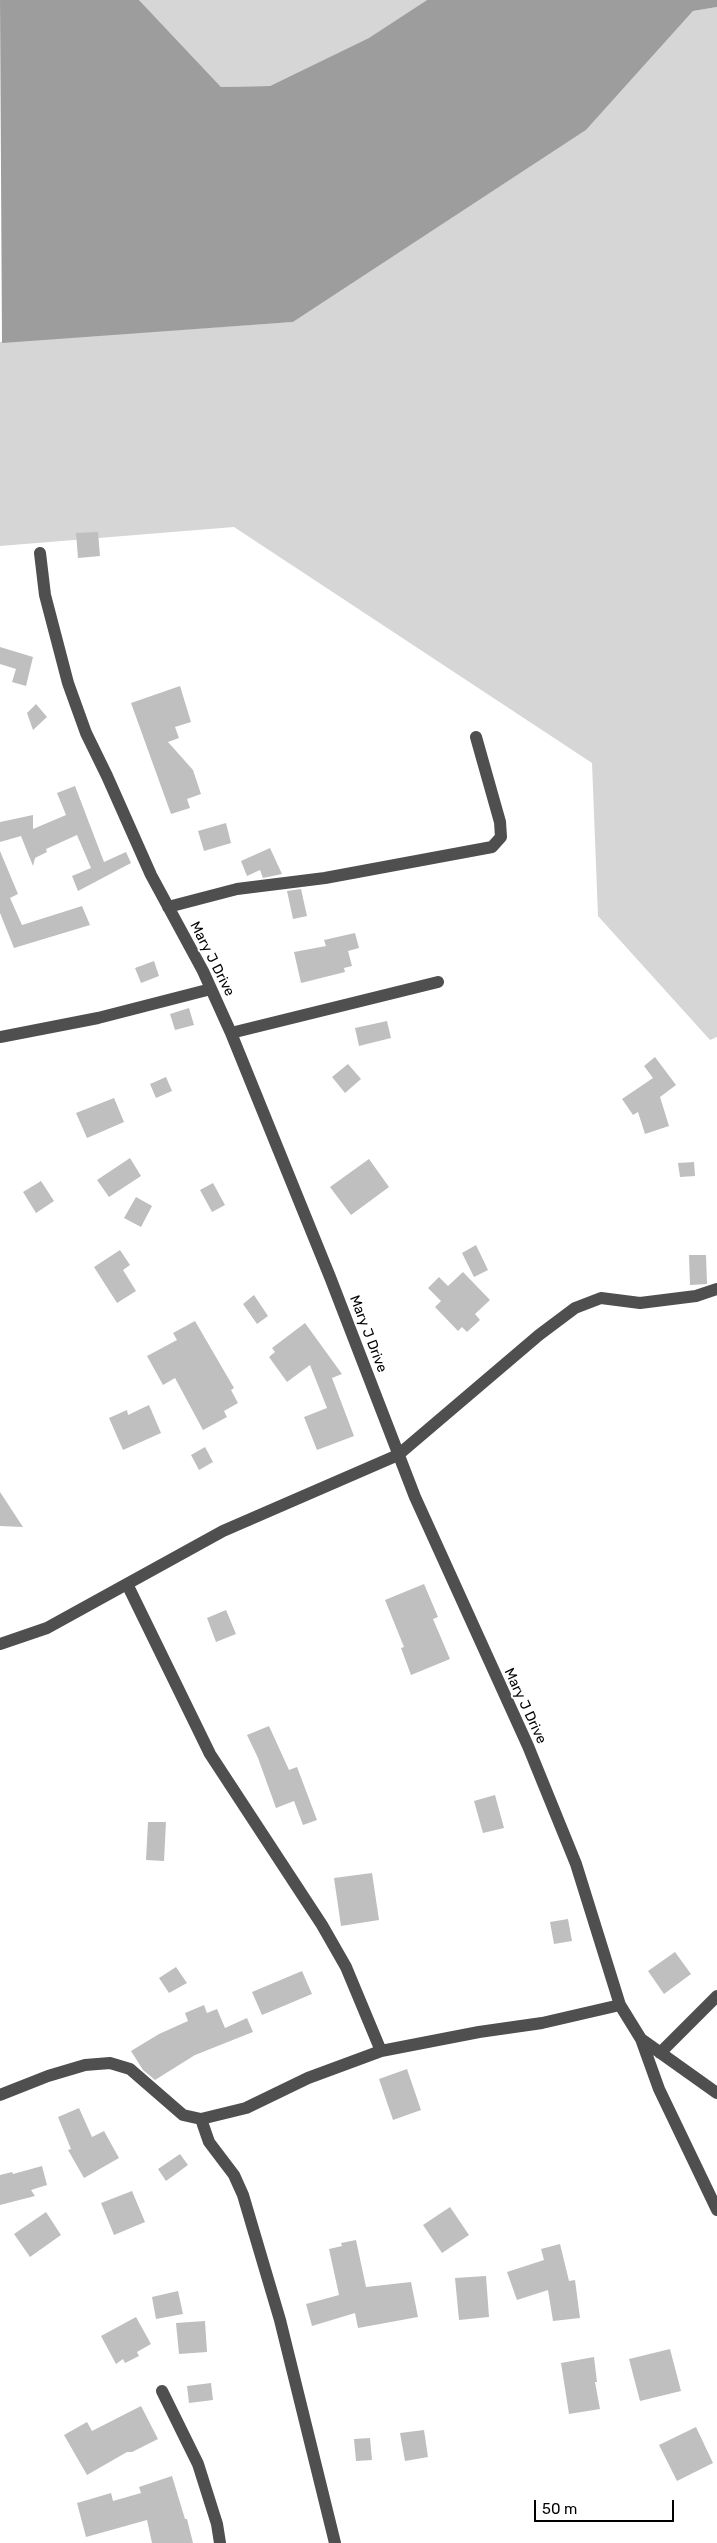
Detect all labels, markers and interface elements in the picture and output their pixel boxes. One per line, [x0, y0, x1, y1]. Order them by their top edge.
street label: Mary J Drive [186, 919, 238, 999]
street label: Mary J Drive [346, 1293, 390, 1375]
street label: Mary J Drive [500, 1666, 550, 1746]
scale bar [537, 2490, 677, 2522]
text: 50 m [542, 2500, 577, 2518]

